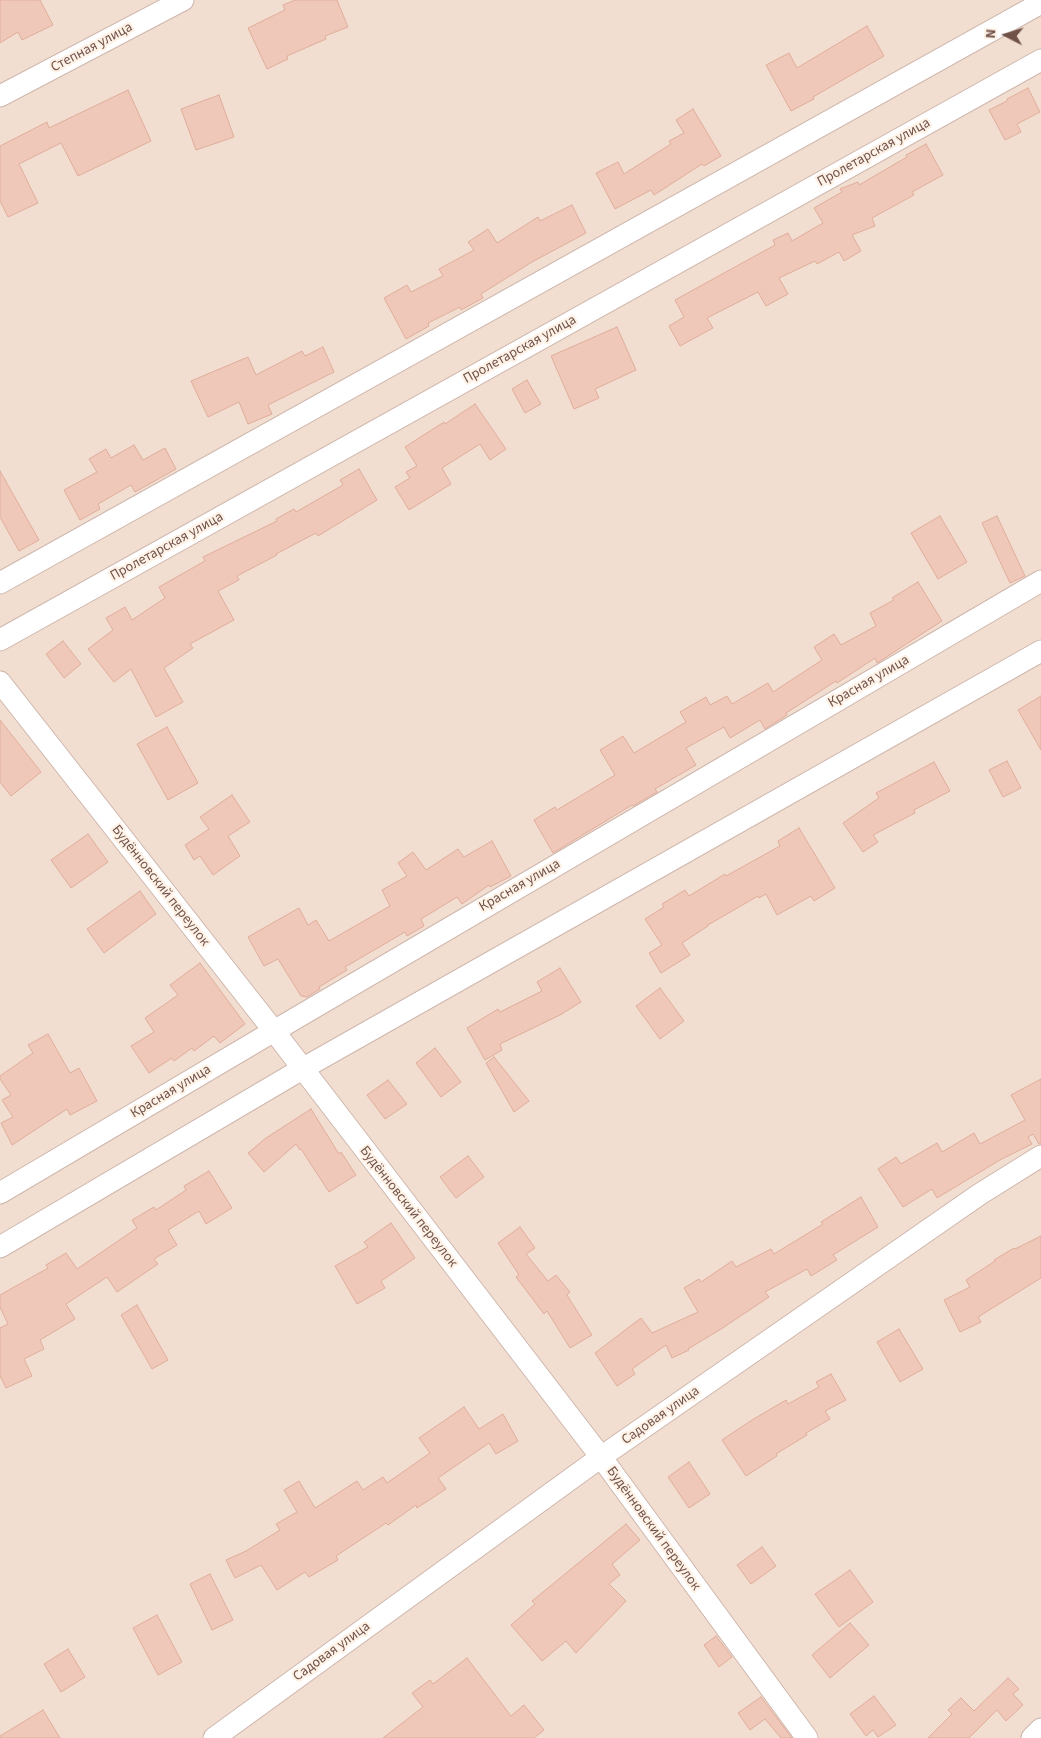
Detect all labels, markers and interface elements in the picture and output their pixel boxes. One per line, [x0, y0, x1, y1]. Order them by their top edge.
north arrow [981, 10, 1031, 60]
street label: Степная улица [48, 19, 136, 77]
text: N [981, 28, 1001, 39]
street label: Пролетарская улица [815, 115, 933, 191]
street label: Пролетарская улица [461, 312, 579, 388]
street label: Пролетарская улица [108, 509, 226, 585]
street label: Красная улица [826, 652, 912, 712]
street label: Будённовский переулок [108, 822, 212, 950]
street label: Красная улица [477, 856, 563, 916]
street label: Красная улица [128, 1061, 214, 1123]
street label: Будённовский переулок [356, 1143, 460, 1271]
street label: Садовая улица [619, 1383, 703, 1449]
street label: Будённовский переулок [602, 1464, 704, 1594]
street label: Садовая улица [290, 1618, 374, 1686]

